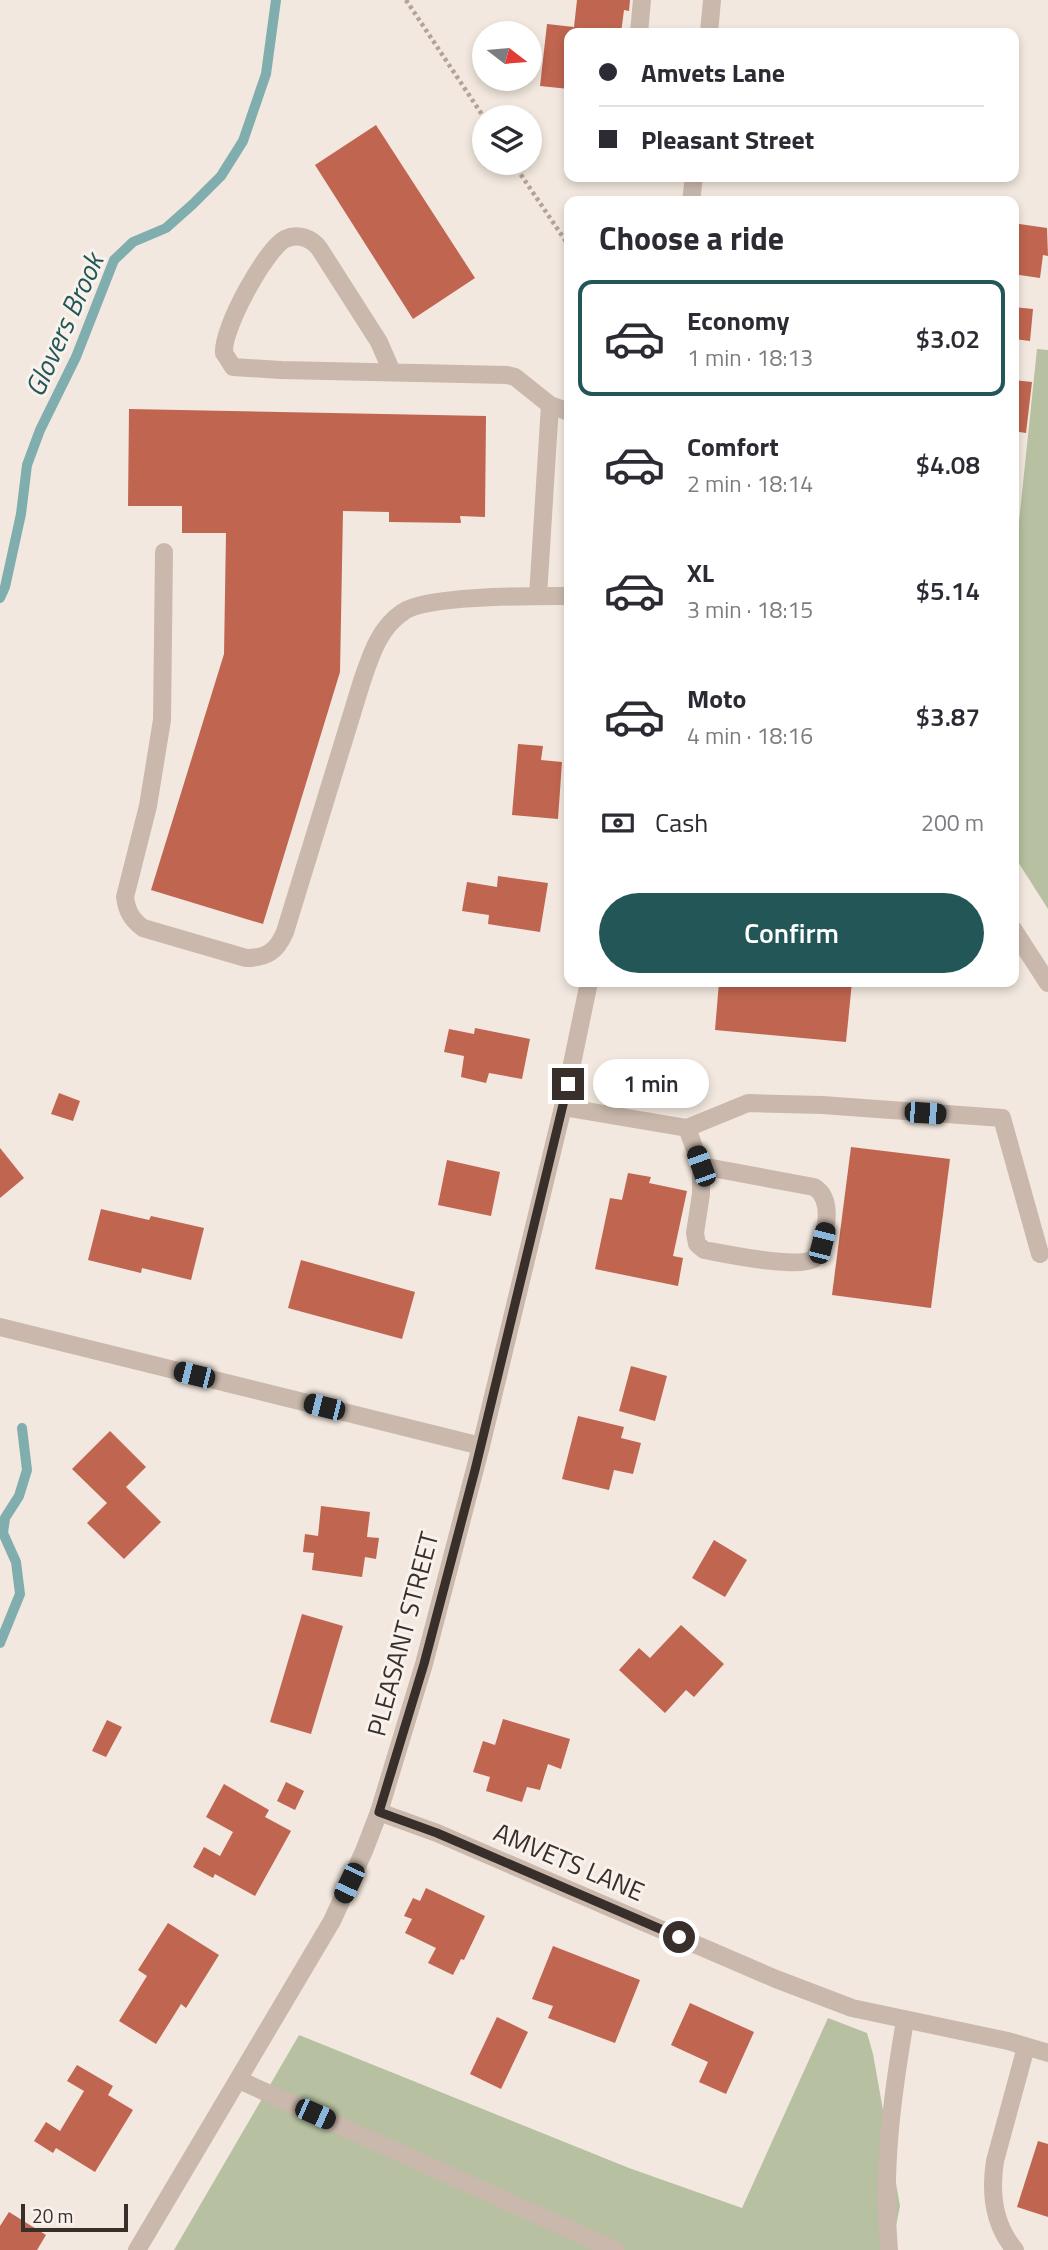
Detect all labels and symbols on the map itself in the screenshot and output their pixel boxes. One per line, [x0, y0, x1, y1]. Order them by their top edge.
north arrow [472, 21, 542, 91]
water label: Glovers Brook [13, 243, 116, 403]
callout: 1 min [592, 1060, 708, 1108]
route end [552, 1068, 584, 1100]
car [904, 1101, 947, 1125]
car [684, 1143, 719, 1189]
car [807, 1220, 838, 1266]
car [172, 1360, 217, 1390]
car [302, 1392, 347, 1422]
street label: PLEASANT STREET [356, 1527, 449, 1740]
street label: AMVETS LANE [488, 1812, 651, 1911]
car [331, 1860, 368, 1906]
route start [663, 1921, 695, 1953]
car [292, 2096, 339, 2132]
scale bar [21, 2201, 128, 2233]

